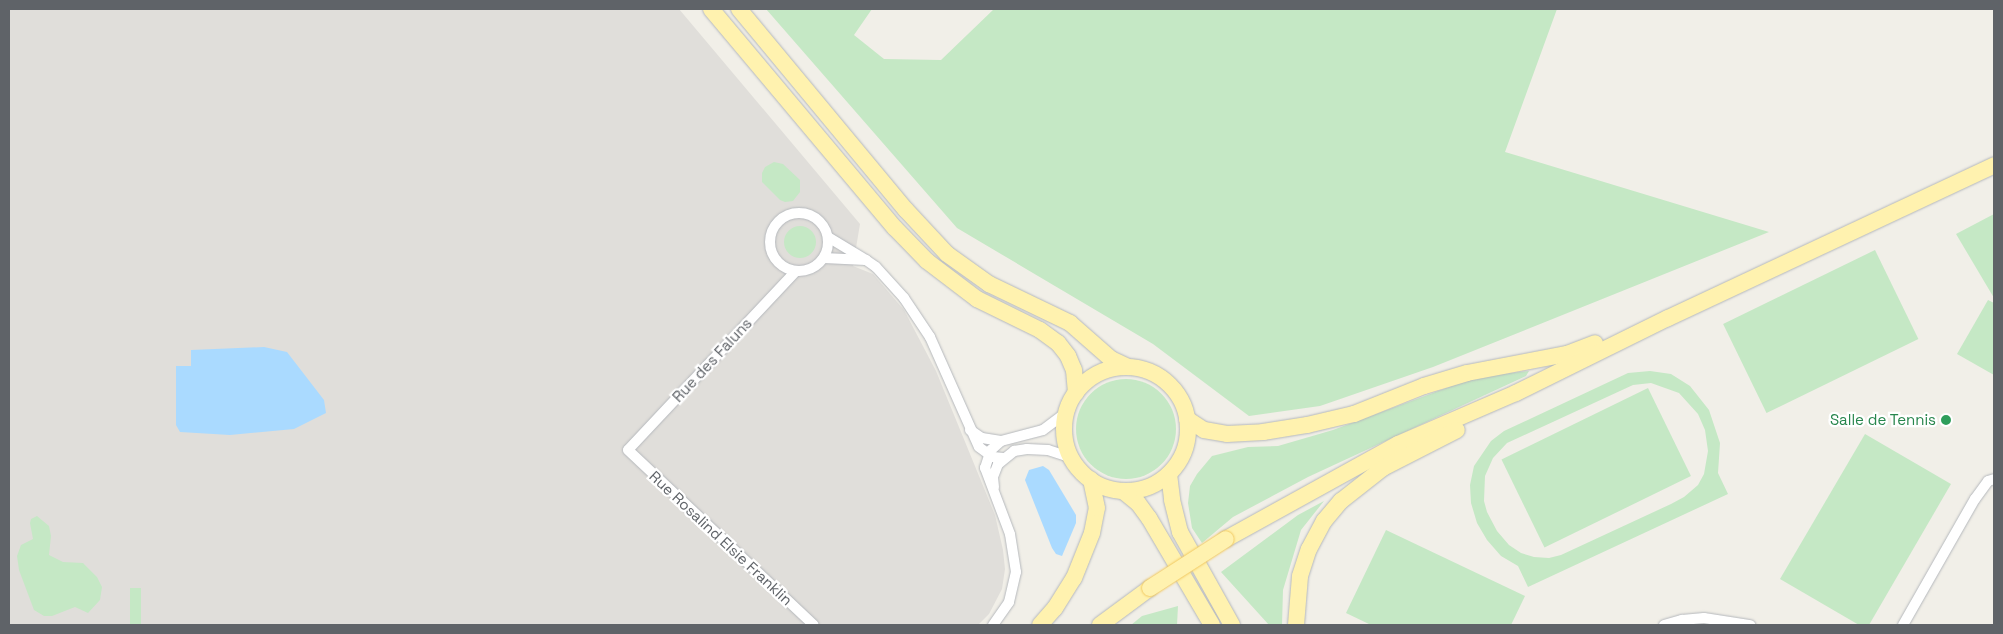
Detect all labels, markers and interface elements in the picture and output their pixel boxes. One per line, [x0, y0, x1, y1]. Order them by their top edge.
street label: Rue des Faluns [669, 314, 755, 406]
place label: Salle de Tennis [1830, 411, 1936, 429]
marker: Salle de Tennis [1940, 414, 1952, 426]
street label: Rue Rosalind Elsie Franklin [646, 467, 796, 609]

